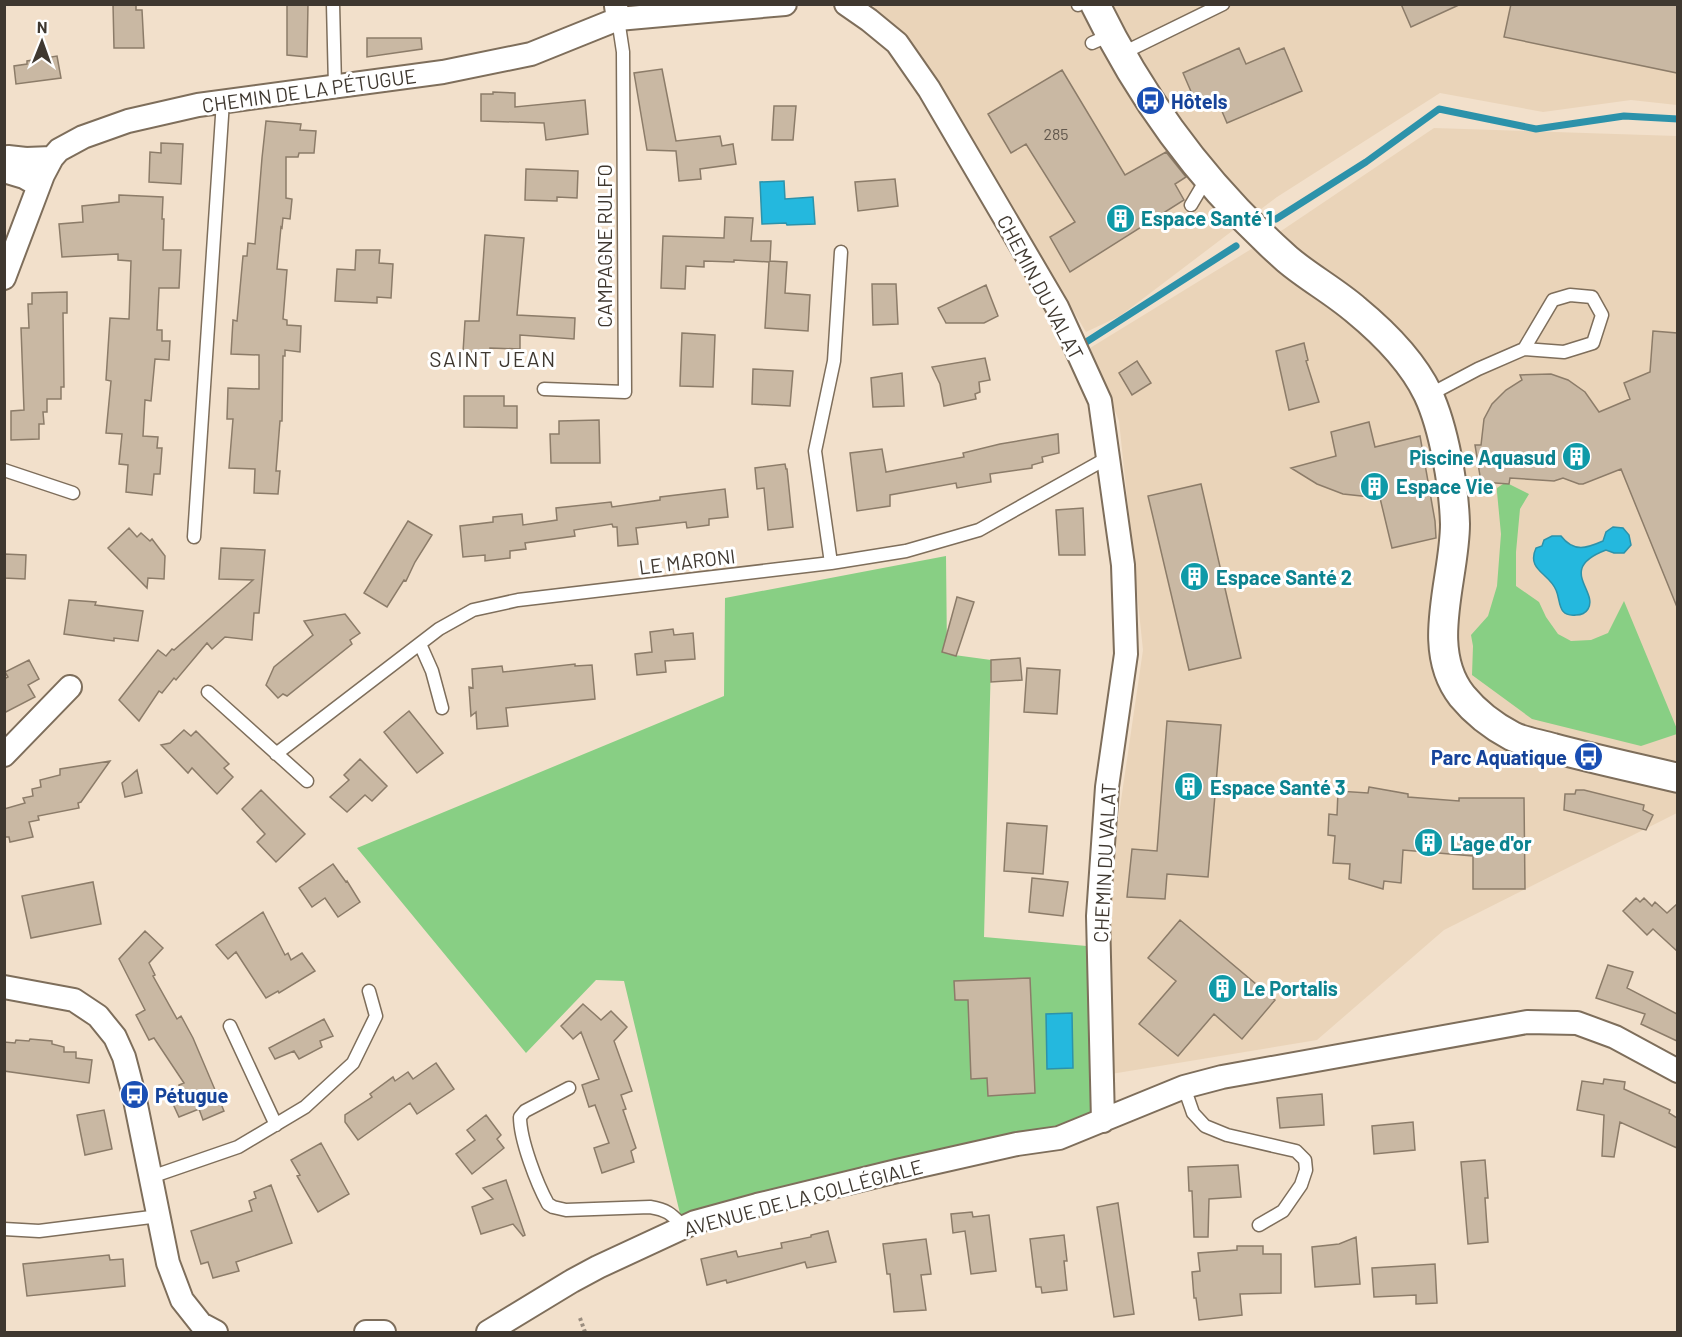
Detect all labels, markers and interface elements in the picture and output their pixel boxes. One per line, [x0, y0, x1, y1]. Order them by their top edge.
north arrow [12, 12, 72, 72]
text: N [37, 17, 48, 36]
street label: CHEMIN DE LA PÉTUGUE [200, 63, 418, 117]
bus stop icon: Hôtels [1134, 85, 1166, 117]
place label: Hôtels [1171, 89, 1228, 113]
house number: 285 [1043, 124, 1069, 143]
street label: CAMPAGNE RULFO [592, 164, 616, 328]
building icon: Espace Santé 1 [1104, 202, 1136, 234]
place label: Espace Santé 1 [1141, 206, 1273, 230]
street label: CHEMIN DU VALAT [993, 211, 1089, 363]
district label: SAINT JEAN [429, 346, 557, 371]
building icon: Piscine Aquasud [1561, 441, 1593, 473]
place label: Piscine Aquasud [1409, 445, 1556, 469]
building icon: Espace Vie [1359, 470, 1391, 502]
place label: Espace Vie [1396, 474, 1494, 498]
street label: LE MARONI [637, 543, 737, 579]
building icon: Espace Santé 2 [1179, 561, 1211, 593]
place label: Espace Santé 2 [1216, 565, 1352, 589]
bus stop icon: Parc Aquatique [1572, 741, 1604, 773]
place label: Parc Aquatique [1431, 745, 1567, 769]
building icon: Espace Santé 3 [1173, 771, 1205, 803]
place label: Espace Santé 3 [1210, 775, 1346, 799]
street label: CHEMIN DU VALAT [1088, 782, 1120, 944]
building icon: L'age d'or [1413, 827, 1445, 859]
place label: L'age d'or [1450, 831, 1532, 855]
building icon: Le Portalis [1206, 972, 1238, 1004]
place label: Le Portalis [1243, 976, 1338, 1000]
bus stop icon: Pétugue [118, 1079, 150, 1111]
place label: Pétugue [155, 1083, 229, 1107]
street label: AVENUE DE LA COLLÉGIALE [681, 1153, 925, 1241]

